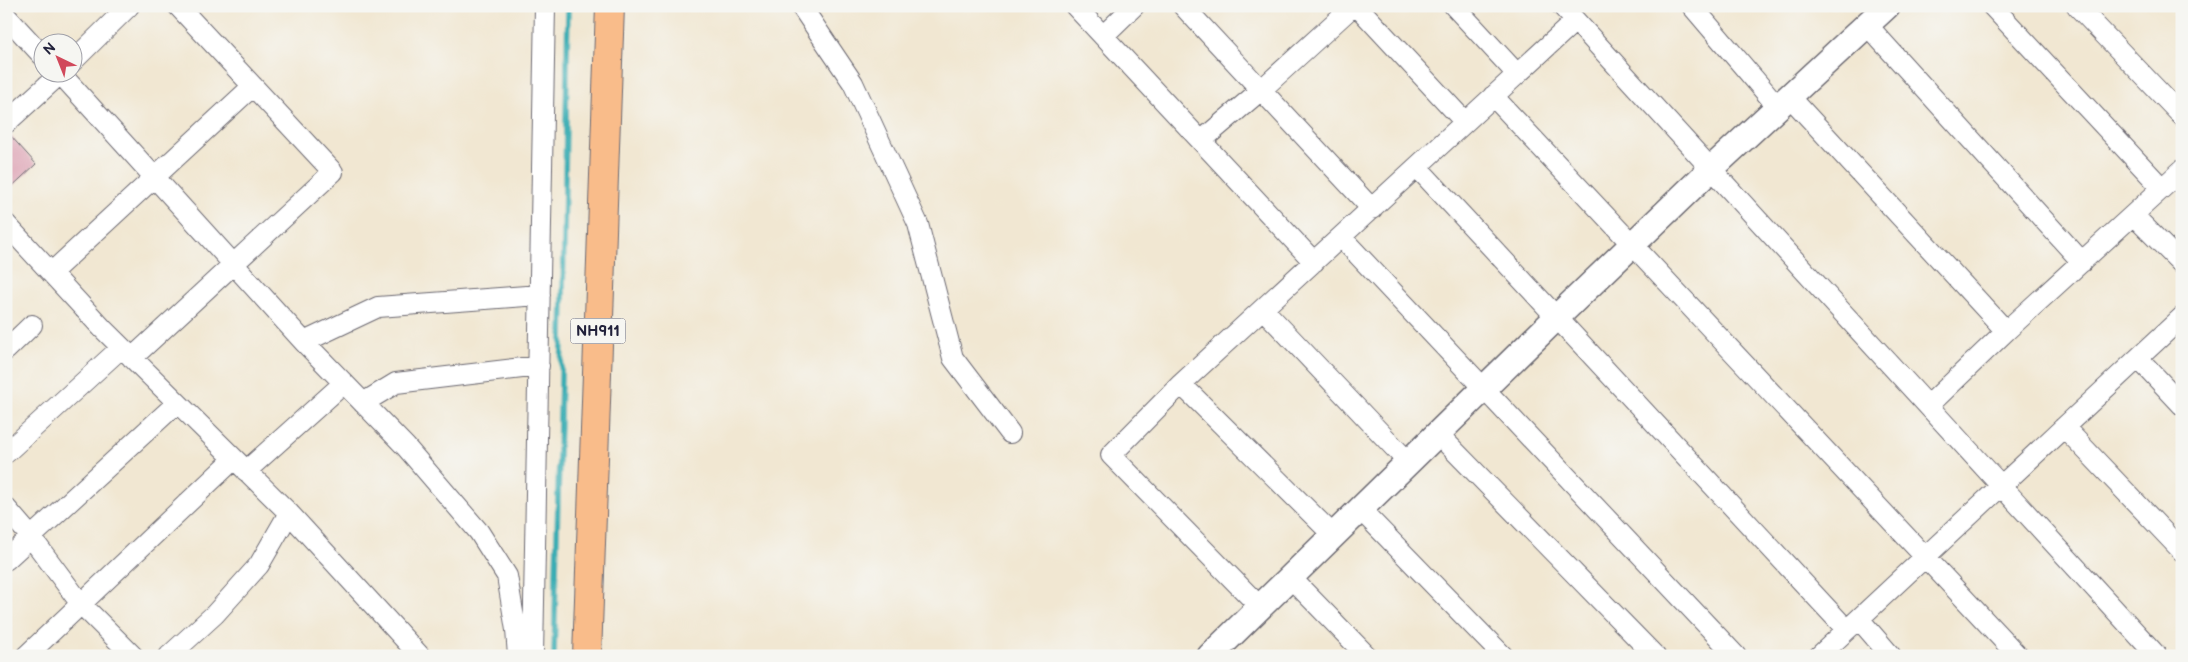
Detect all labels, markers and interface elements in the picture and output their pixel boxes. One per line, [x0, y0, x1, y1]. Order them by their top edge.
north arrow [32, 32, 82, 82]
text: N [40, 39, 59, 59]
road number: NH911 [570, 318, 626, 344]

